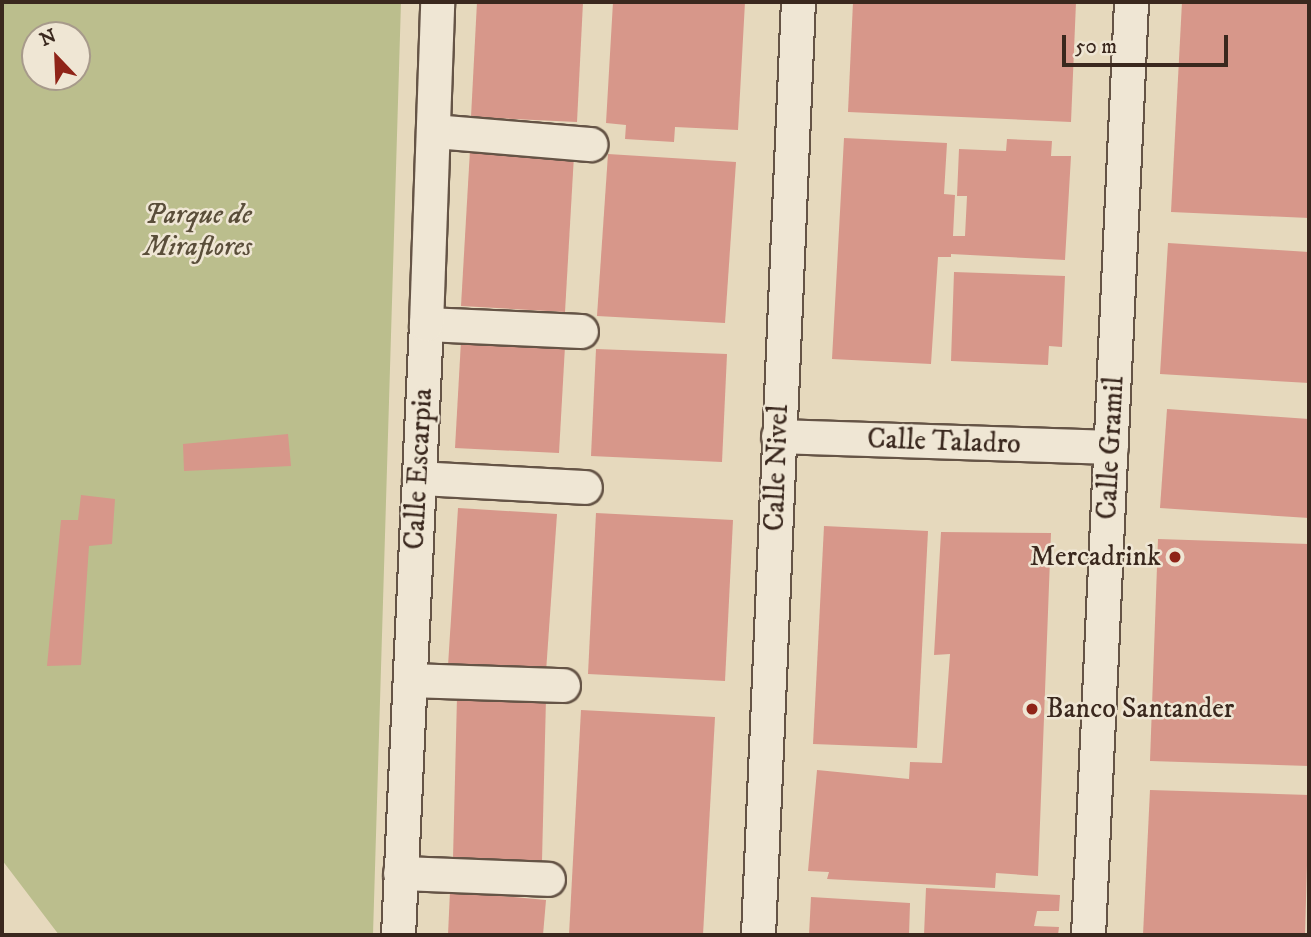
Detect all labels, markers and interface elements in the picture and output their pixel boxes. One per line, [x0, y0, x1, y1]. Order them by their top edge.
north arrow [21, 21, 91, 91]
scale bar [1066, 21, 1232, 65]
text: N [37, 24, 60, 52]
text: 50 m [1075, 34, 1117, 60]
park label: Parque de Miraflores [144, 198, 252, 264]
street label: Calle Gramil [1090, 376, 1132, 520]
street label: Calle Escarpia [398, 387, 440, 551]
street label: Calle Nivel [758, 404, 796, 532]
street label: Calle Taladro [867, 423, 1021, 461]
place label: Mercadrink [1030, 540, 1161, 574]
marker: Mercadrink [1167, 549, 1183, 565]
place label: Banco Santander [1046, 692, 1234, 726]
marker: Banco Santander [1024, 701, 1040, 717]

